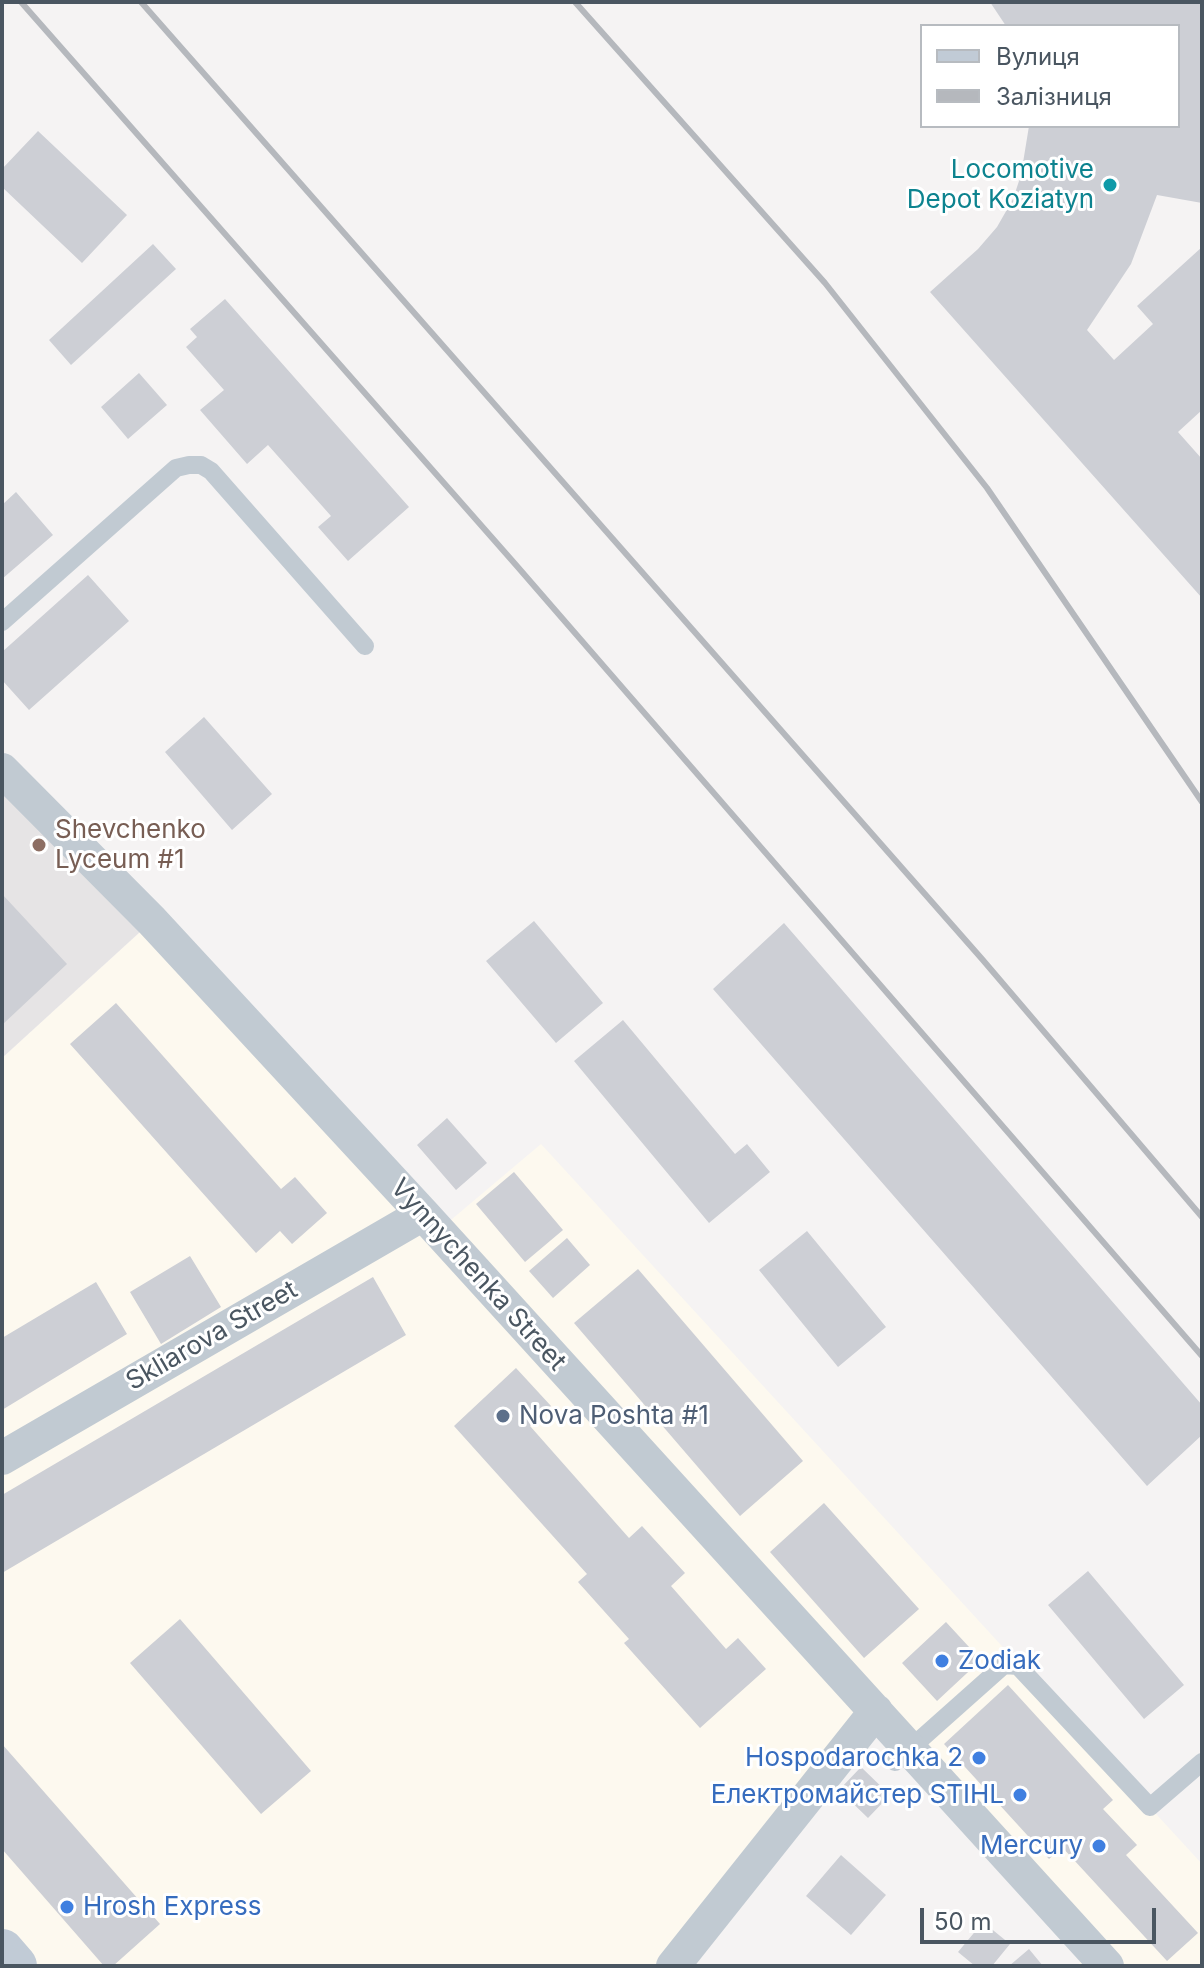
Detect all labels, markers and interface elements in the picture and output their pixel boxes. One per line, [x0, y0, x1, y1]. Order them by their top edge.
legend [920, 24, 1180, 128]
text: Вулиця [996, 42, 1080, 71]
text: Залізниця [996, 82, 1112, 111]
place label: Locomotive Depot Koziatyn [907, 154, 1094, 216]
marker: Locomotive Depot Koziatyn [1101, 176, 1119, 194]
place label: Shevchenko Lyceum #1 [55, 814, 206, 876]
marker: Shevchenko Lyceum #1 [30, 836, 48, 854]
street label: Vynnychenka Street [384, 1173, 572, 1377]
street label: Skliarova Street [121, 1274, 303, 1398]
place label: Nova Poshta #1 [519, 1400, 709, 1432]
marker: Nova Poshta #1 [494, 1407, 512, 1425]
place label: Zodiak [958, 1645, 1041, 1677]
marker: Zodiak [933, 1652, 951, 1670]
place label: Hospodarochka 2 [745, 1742, 963, 1774]
marker: Hospodarochka 2 [970, 1749, 988, 1767]
place label: Електромайстер STIHL [711, 1779, 1004, 1811]
marker: Електромайстер STIHL [1011, 1786, 1029, 1804]
place label: Mercury [980, 1830, 1083, 1862]
marker: Mercury [1090, 1837, 1108, 1855]
place label: Hrosh Express [83, 1891, 261, 1923]
scale bar [924, 1892, 1160, 1942]
marker: Hrosh Express [58, 1898, 76, 1916]
text: 50 m [934, 1907, 992, 1936]

